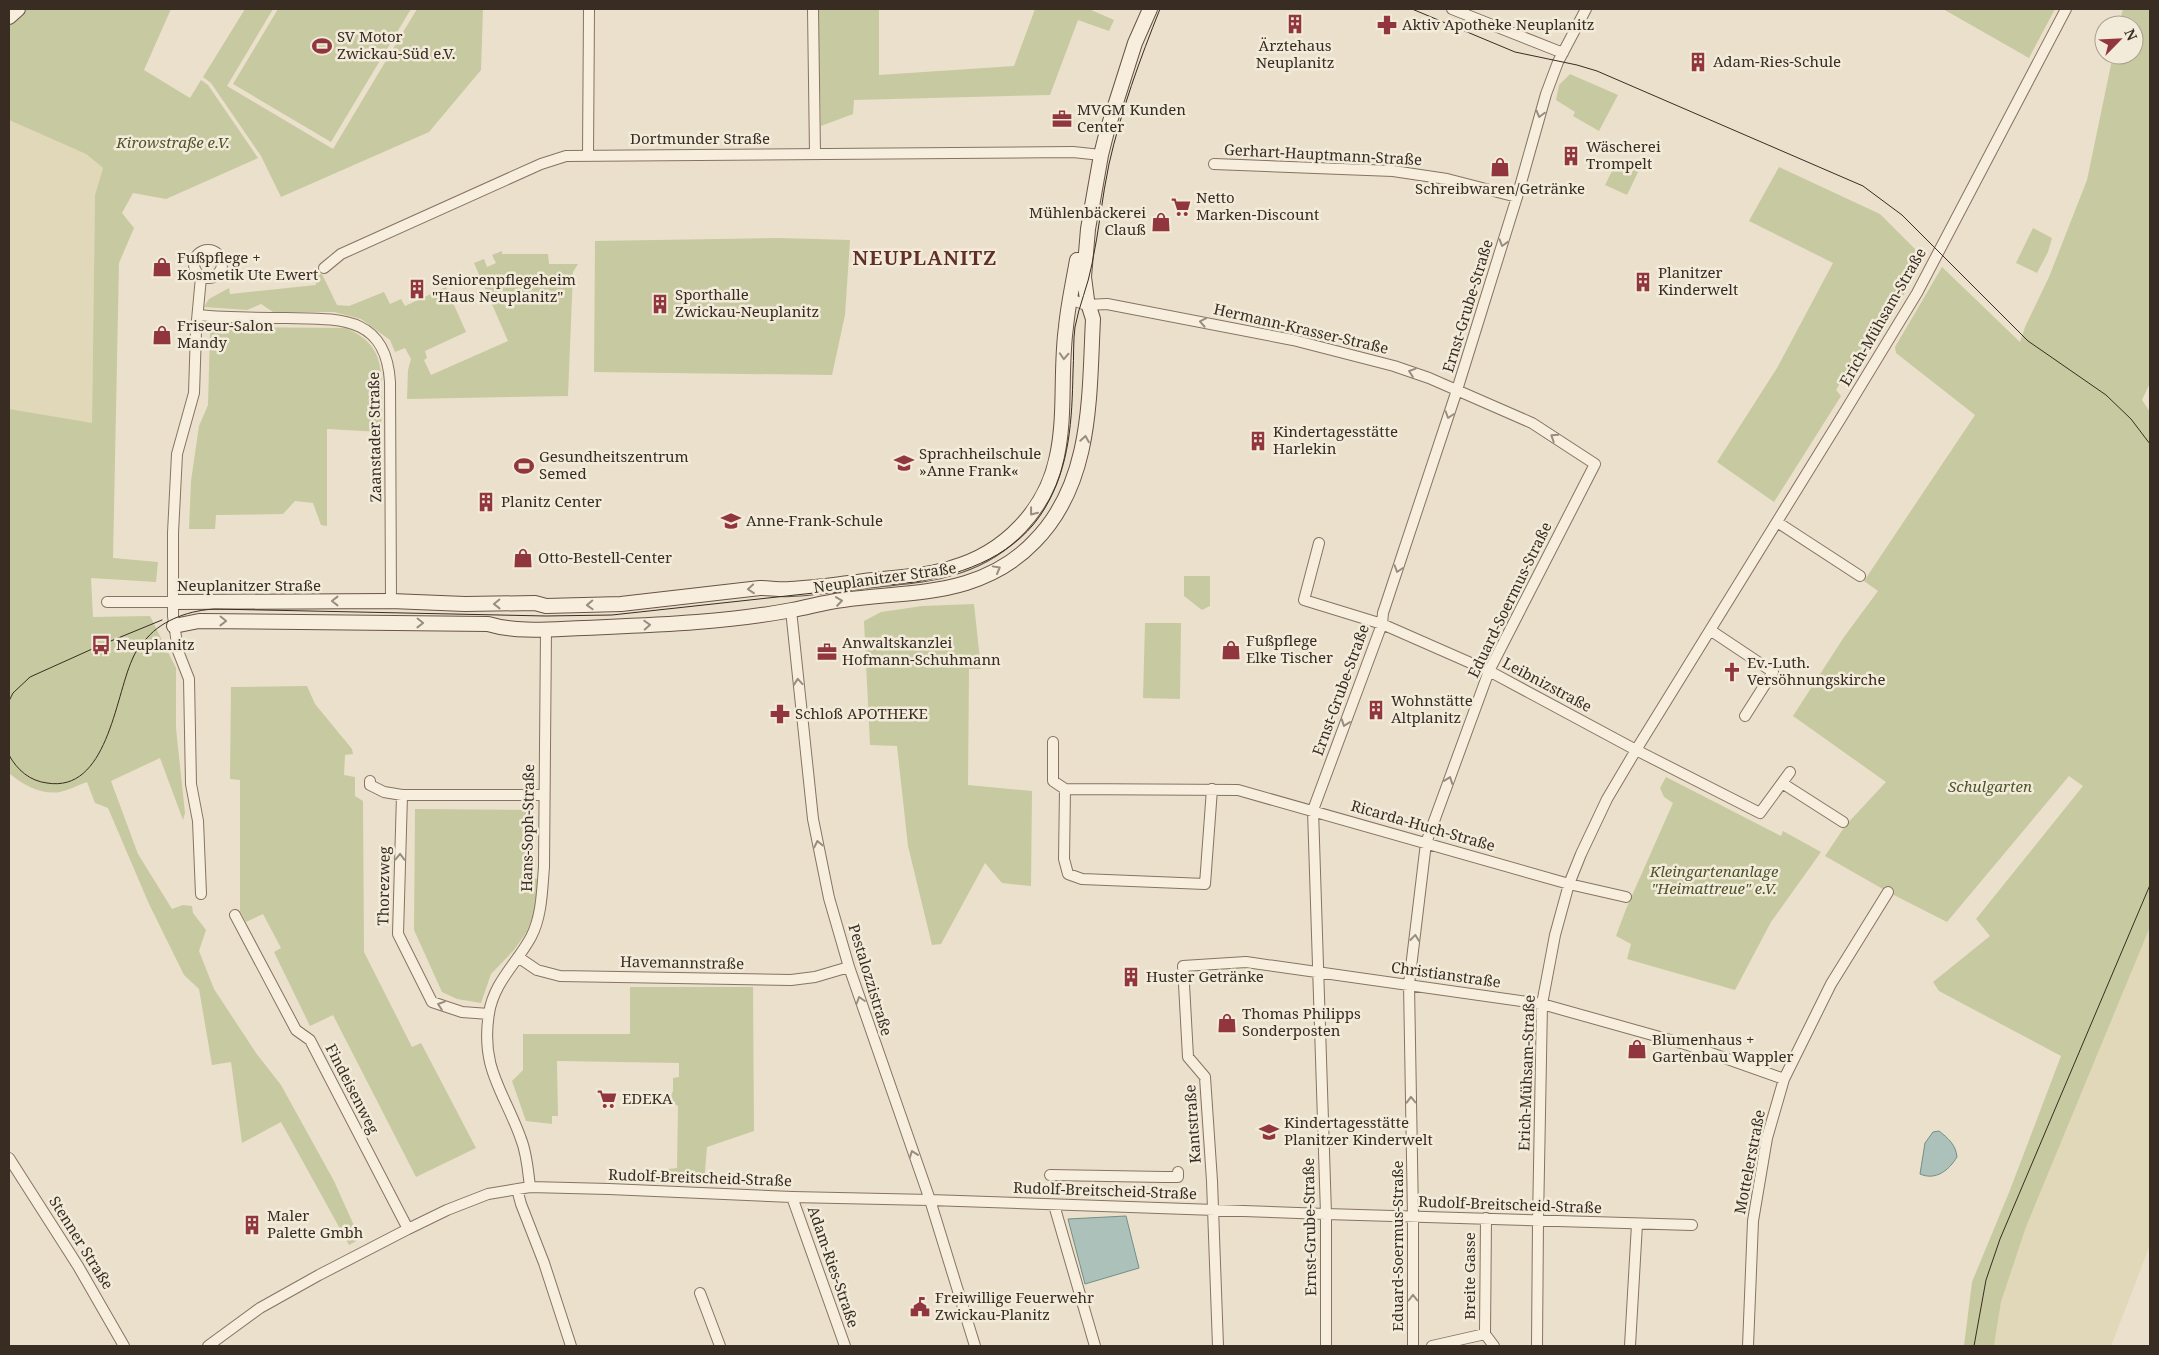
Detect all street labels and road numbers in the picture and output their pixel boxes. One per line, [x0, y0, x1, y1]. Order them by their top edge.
street label: Dortmunder Straße [630, 128, 770, 148]
street label: Gerhart-Hauptmann-Straße [1224, 139, 1423, 169]
street label: Ernst-Grube-Straße [1437, 237, 1497, 375]
street label: Erich-Mühsam-Straße [1834, 244, 1930, 389]
street label: Hermann-Krasser-Straße [1212, 298, 1391, 358]
street label: Zaanstader Straße [363, 372, 385, 502]
street label: Eduard-Soermus-Straße [1463, 518, 1556, 681]
street label: Neuplanitzer Straße [812, 557, 958, 597]
street label: Neuplanitzer Straße [177, 575, 321, 595]
street label: Ernst-Grube-Straße [1307, 621, 1373, 758]
street label: Leibnizstraße [1499, 652, 1596, 716]
street label: Hans-Soph-Straße [516, 764, 538, 892]
street label: Ricarda-Huch-Straße [1349, 795, 1498, 855]
street label: Thorezweg [372, 846, 394, 926]
street label: Pestalozzistraße [844, 921, 897, 1038]
street label: Havemannstraße [620, 951, 744, 973]
street label: Christianstraße [1390, 956, 1502, 992]
street label: Erich-Mühsam-Straße [1513, 995, 1539, 1151]
street label: Findeisenweg [322, 1040, 384, 1137]
street label: Kantstraße [1179, 1084, 1205, 1164]
street label: Mottelerstraße [1729, 1108, 1769, 1216]
street label: Ernst-Grube-Straße [1298, 1158, 1320, 1296]
street label: Eduard-Soermus-Straße [1387, 1161, 1407, 1331]
street label: Rudolf-Breitscheid-Straße [608, 1164, 792, 1190]
street label: Rudolf-Breitscheid-Straße [1013, 1177, 1197, 1203]
street label: Rudolf-Breitscheid-Straße [1418, 1191, 1602, 1217]
street label: Stenner Straße [45, 1192, 118, 1293]
street label: Adam-Ries-Straße [804, 1203, 864, 1330]
street label: Breite Gasse [1459, 1232, 1479, 1320]

